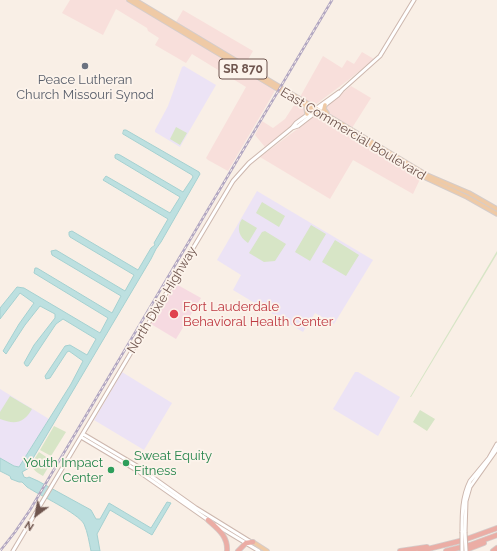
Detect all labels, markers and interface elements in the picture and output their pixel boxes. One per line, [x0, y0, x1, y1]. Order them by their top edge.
road number: SR 870 [219, 59, 267, 79]
marker: Peace Lutheran Church Missouri Synod [80, 61, 90, 71]
place label: Peace Lutheran Church Missouri Synod [16, 72, 154, 103]
street label: East Commercial Boulevard [278, 84, 428, 184]
street label: North Dixie Highway [124, 244, 200, 356]
place label: Fort Lauderdale Behavioral Health Center [183, 299, 333, 330]
marker: Fort Lauderdale Behavioral Health Center [168, 308, 180, 320]
place label: Sweat Equity Fitness [134, 448, 212, 479]
place label: Youth Impact Center [23, 455, 103, 486]
marker: Sweat Equity Fitness [121, 458, 131, 468]
marker: Youth Impact Center [106, 465, 116, 475]
north arrow [16, 495, 56, 535]
text: N [22, 518, 36, 533]

